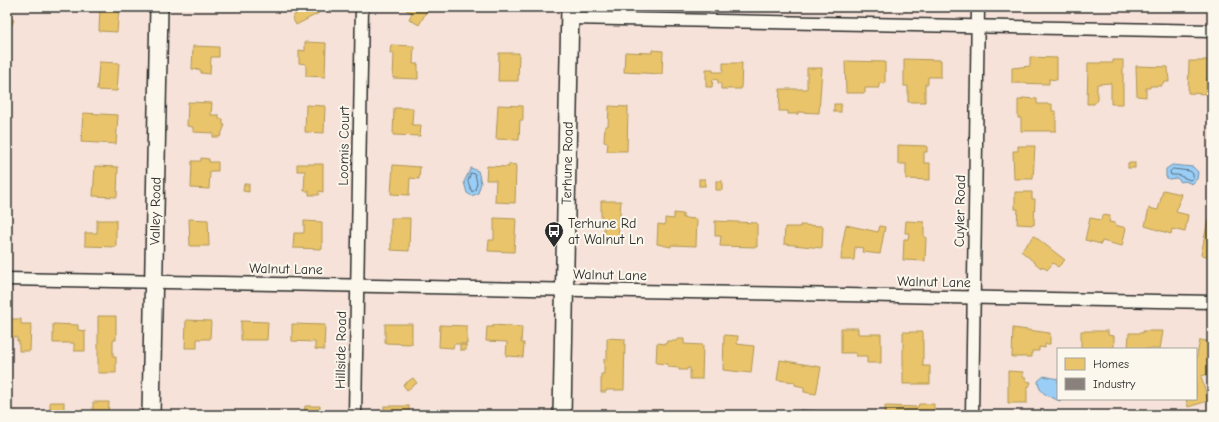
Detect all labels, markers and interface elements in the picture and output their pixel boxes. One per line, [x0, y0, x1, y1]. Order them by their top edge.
street label: Loomis Court [335, 105, 353, 186]
street label: Terhune Road [558, 121, 576, 205]
street label: Cuyler Road [951, 175, 969, 247]
street label: Valley Road [146, 177, 164, 245]
place label: Terhune Rd at Walnut Ln [568, 215, 644, 248]
bus stop icon: Terhune Rd at Walnut Ln [543, 220, 565, 248]
street label: Walnut Lane [249, 260, 323, 278]
street label: Walnut Lane [573, 266, 647, 284]
street label: Walnut Lane [897, 273, 971, 291]
street label: Hillside Road [332, 311, 350, 389]
legend [1057, 348, 1197, 400]
text: Homes [1093, 357, 1129, 371]
text: Industry [1093, 377, 1136, 391]

